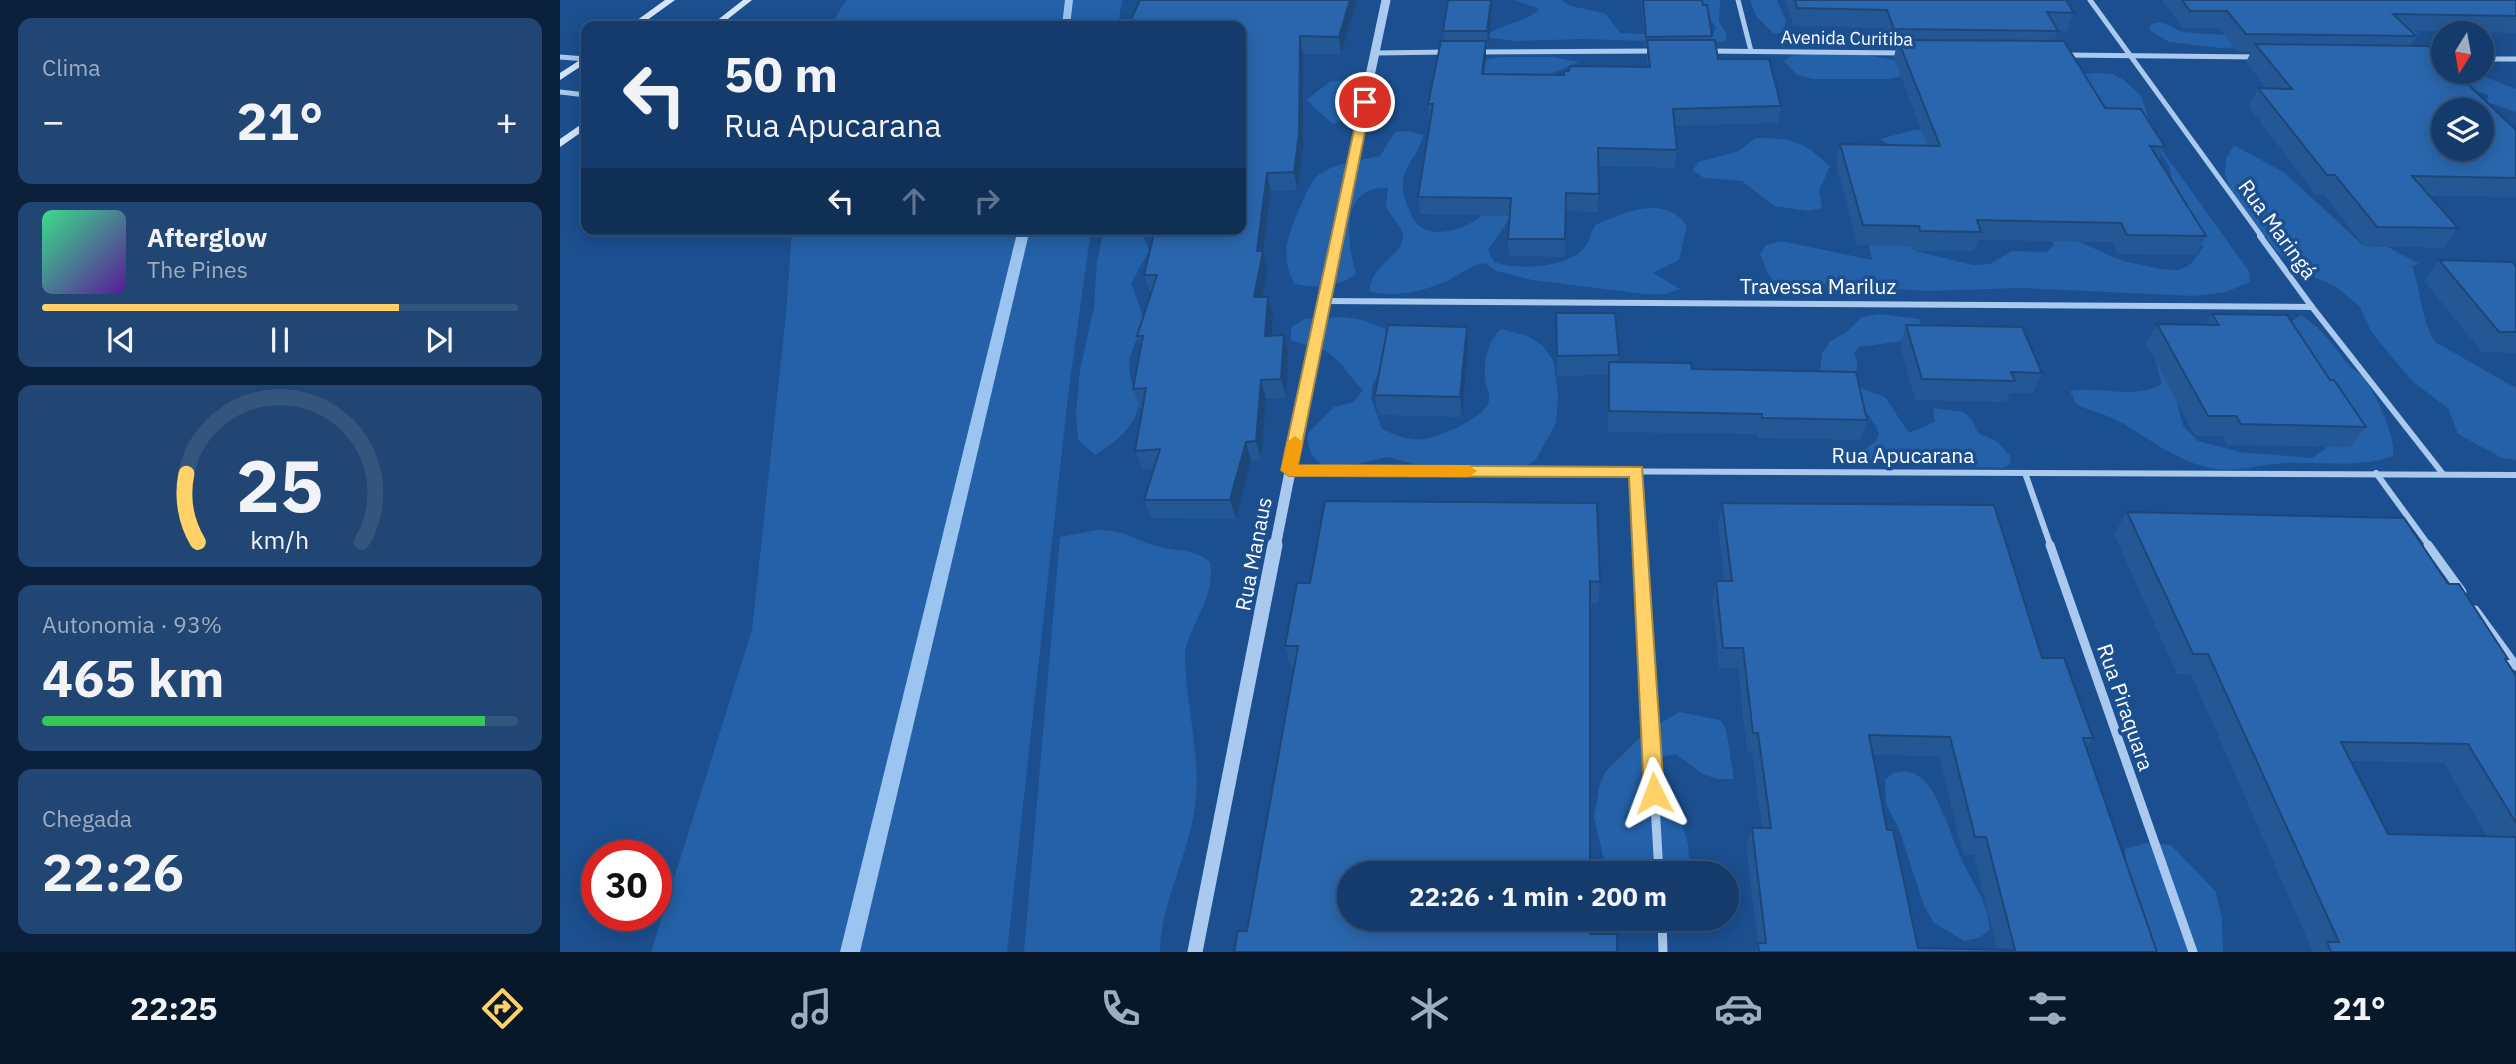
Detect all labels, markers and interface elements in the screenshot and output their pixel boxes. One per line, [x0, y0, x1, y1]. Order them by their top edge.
north arrow [2431, 21, 2494, 84]
map controls [2431, 21, 2494, 161]
street label: Avenida Curitiba [1781, 25, 1914, 51]
text: 50 m [724, 42, 838, 105]
icon: left [609, 49, 700, 140]
text: Clima [42, 52, 101, 82]
pin [1335, 72, 1395, 132]
icon: arrive [1346, 83, 1384, 121]
text: 21° [237, 87, 323, 154]
text: − [42, 96, 65, 145]
text: + [495, 96, 518, 145]
button: layers [2431, 98, 2494, 161]
text: Rua Apucarana [724, 104, 942, 146]
street label: Rua Maringá [2232, 173, 2324, 285]
icon: left [822, 182, 860, 220]
icon: ahead [895, 182, 933, 220]
icon: right [968, 182, 1006, 220]
text: Afterglow [147, 220, 267, 254]
text: The Pines [147, 254, 248, 284]
street label: Travessa Mariluz [1740, 272, 1897, 300]
icon: previous [102, 321, 140, 359]
icon: pause [261, 321, 299, 359]
icon: next [420, 321, 458, 359]
text: 25 [236, 437, 324, 532]
street label: Rua Apucarana [1832, 441, 1974, 469]
street label: Rua Manaus [1228, 495, 1278, 613]
text: km/h [251, 523, 309, 556]
text: Autonomia · 93% [42, 609, 222, 639]
street label: Rua Piraquara [2091, 640, 2161, 774]
text: 465 km [42, 644, 224, 711]
position arrow [1617, 756, 1691, 830]
text: Chegada [42, 803, 132, 833]
text: 22:26 [42, 838, 184, 905]
speed limit sign: 30 [581, 840, 672, 931]
text: 22:26 · 1 min · 200 m [1409, 879, 1667, 913]
icon: directions [478, 984, 527, 1033]
icon: music [787, 984, 836, 1033]
icon: phone [1096, 984, 1145, 1033]
icon: climate [1405, 984, 1454, 1033]
icon: car [1714, 984, 1763, 1033]
icon: filters [2023, 984, 2072, 1033]
text: 22:25 [130, 987, 217, 1029]
text: 21° [2332, 987, 2386, 1029]

